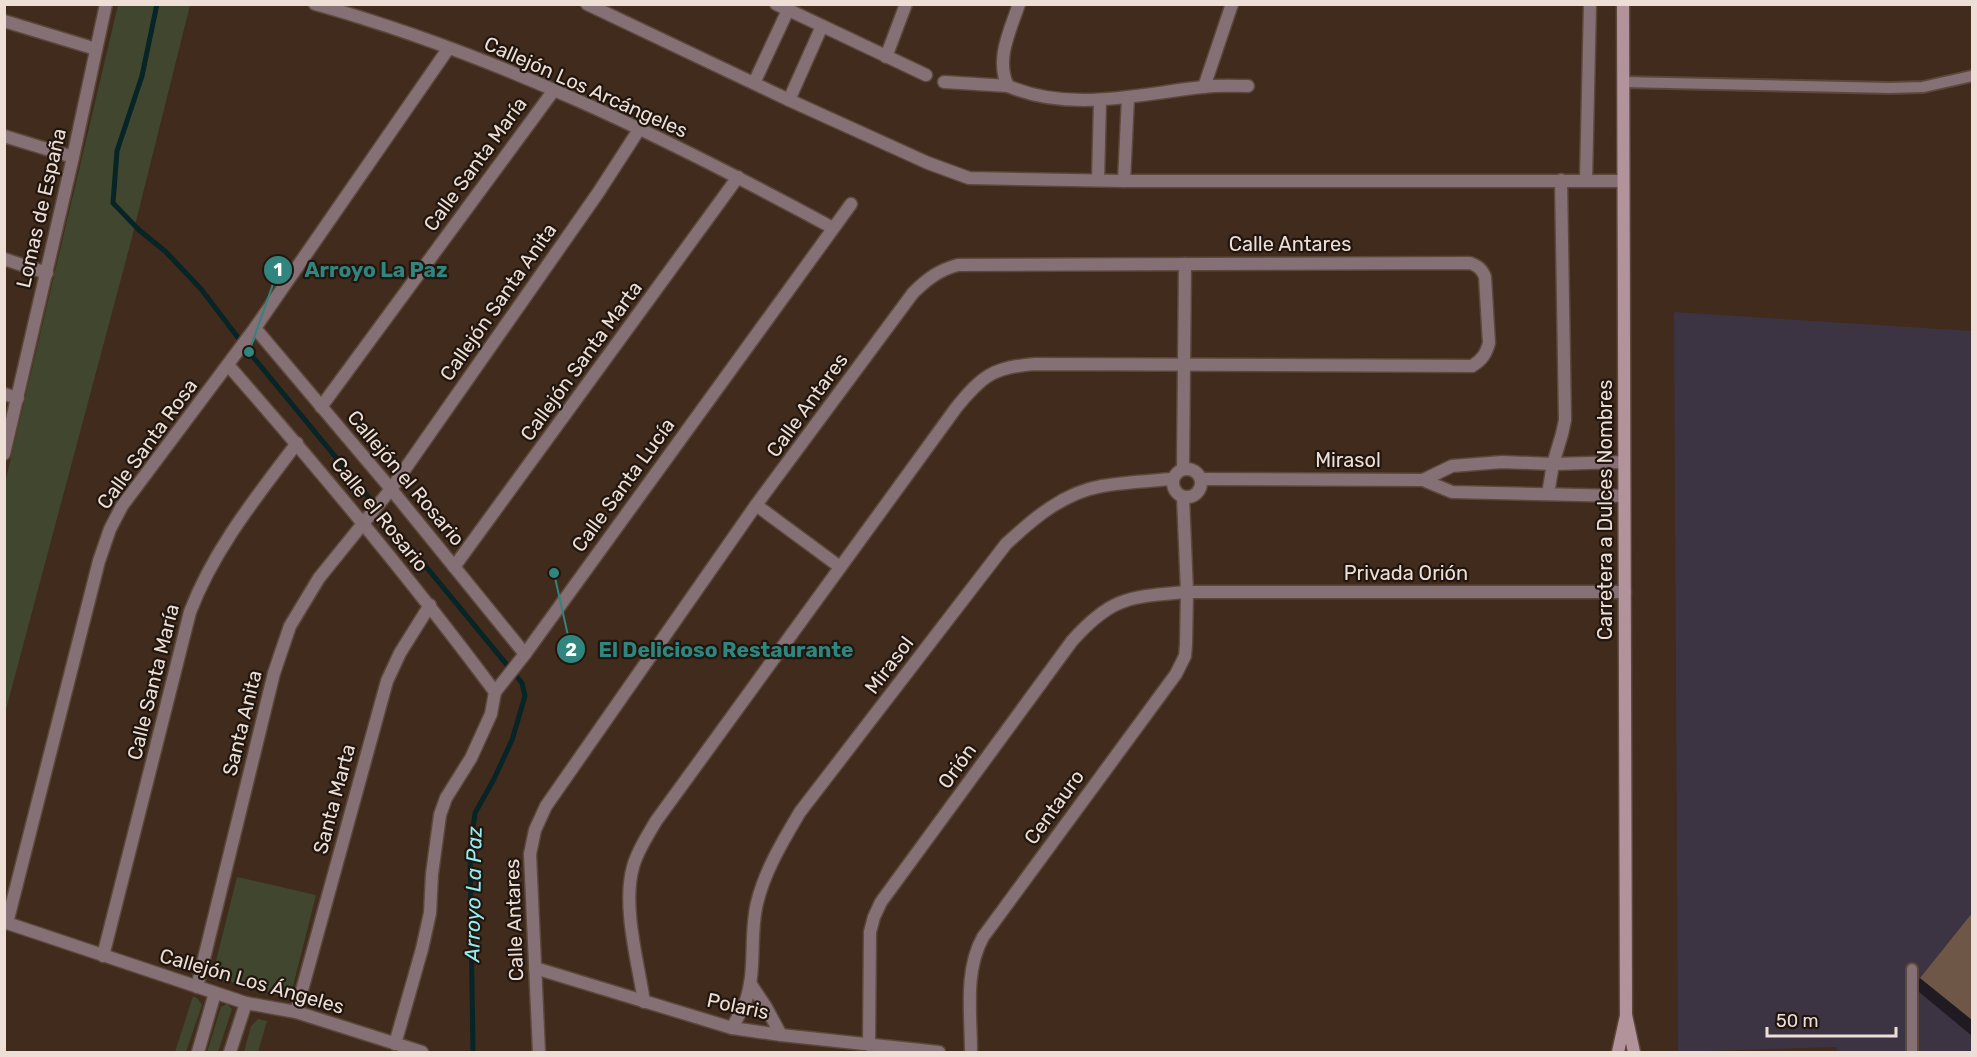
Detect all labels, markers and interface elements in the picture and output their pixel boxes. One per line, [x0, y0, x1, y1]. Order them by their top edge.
street label: Callejón Los Arcángeles [480, 31, 692, 143]
street label: Calle Santa María [418, 92, 532, 236]
street label: Lomas de España [11, 126, 71, 290]
street label: Callejón Santa Anita [435, 219, 561, 385]
street label: Calle Antares [1229, 232, 1351, 256]
callout: Arroyo La Paz [263, 250, 460, 289]
text: Arroyo La Paz [304, 257, 448, 282]
text: 1 [274, 259, 282, 281]
street label: Callejón Santa Marta [515, 276, 647, 446]
street label: Calle Antares [761, 348, 853, 462]
street label: Calle Santa Rosa [92, 374, 202, 514]
street label: Carretera a Dulces Nombres [1593, 380, 1617, 640]
street label: Callejón el Rosario [342, 405, 470, 551]
street label: Calle Santa Lucía [566, 414, 680, 556]
street label: Mirasol [1315, 448, 1381, 472]
street label: Calle el Rosario [326, 452, 434, 576]
street label: Privada Orión [1344, 561, 1468, 585]
street label: Calle Santa María [122, 602, 184, 762]
callout: El Delicioso Restaurante [556, 630, 865, 669]
street label: Mirasol [860, 632, 918, 698]
text: El Delicioso Restaurante [598, 637, 854, 662]
text: 2 [565, 639, 577, 661]
street label: Santa Anita [217, 668, 267, 778]
street label: Orión [933, 739, 981, 793]
street label: Santa Marta [308, 742, 360, 856]
street label: Centauro [1019, 765, 1089, 849]
water label: Arroyo La Paz [459, 826, 487, 963]
street label: Calle Antares [500, 858, 528, 982]
street label: Callejón Los Ángeles [157, 943, 347, 1019]
street label: Polaris [705, 988, 771, 1024]
scale bar [1767, 1000, 1896, 1038]
text: 50 m [1776, 1010, 1819, 1032]

